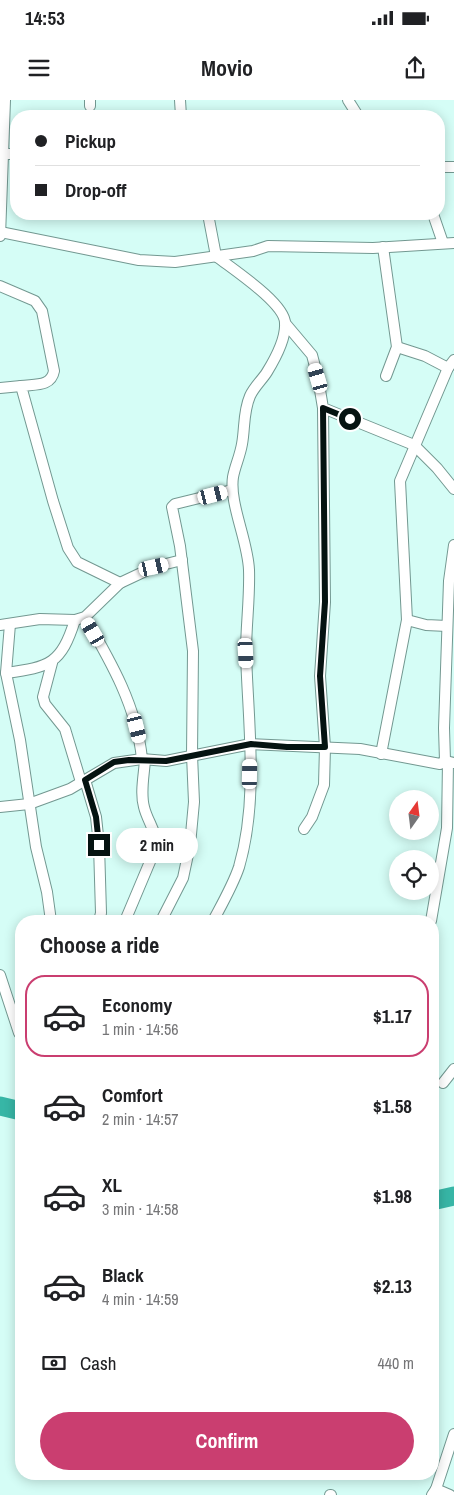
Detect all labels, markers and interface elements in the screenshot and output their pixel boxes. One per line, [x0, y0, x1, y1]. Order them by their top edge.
text: 14:53 [25, 5, 65, 31]
text: Movio [201, 53, 253, 83]
icon: menu [25, 54, 53, 82]
icon: share [401, 54, 429, 82]
text: Pickup [65, 128, 116, 154]
text: Drop-off [65, 177, 126, 203]
car [306, 362, 329, 394]
route start [339, 408, 361, 430]
car [196, 484, 229, 506]
car [137, 556, 170, 578]
car [79, 615, 106, 649]
car [237, 638, 254, 668]
car [126, 712, 147, 744]
car [242, 759, 257, 789]
north arrow [389, 790, 439, 840]
map controls [389, 790, 439, 900]
callout: 2 min [116, 828, 199, 862]
route end [88, 834, 110, 856]
text: 2 min [140, 834, 174, 856]
button: locate [389, 850, 439, 900]
text: Choose a ride [40, 930, 159, 960]
text: Economy [102, 992, 172, 1018]
icon: car [42, 994, 87, 1039]
text: $1.17 [373, 1003, 412, 1029]
text: 1 min · 14:56 [102, 1018, 179, 1040]
text: Comfort [102, 1082, 163, 1108]
icon: car [42, 1084, 87, 1129]
text: $1.58 [373, 1093, 412, 1119]
text: 2 min · 14:57 [102, 1108, 179, 1130]
text: XL [102, 1172, 122, 1198]
icon: car [42, 1174, 87, 1219]
text: $1.98 [373, 1183, 412, 1209]
text: 3 min · 14:58 [102, 1198, 179, 1220]
text: Black [102, 1262, 144, 1288]
icon: car [42, 1264, 87, 1309]
text: $2.13 [373, 1273, 412, 1299]
text: 4 min · 14:59 [102, 1288, 179, 1310]
icon: cash [40, 1349, 68, 1377]
text: Cash [80, 1350, 116, 1376]
text: 440 m [378, 1352, 414, 1374]
button: Confirm [40, 1412, 414, 1470]

